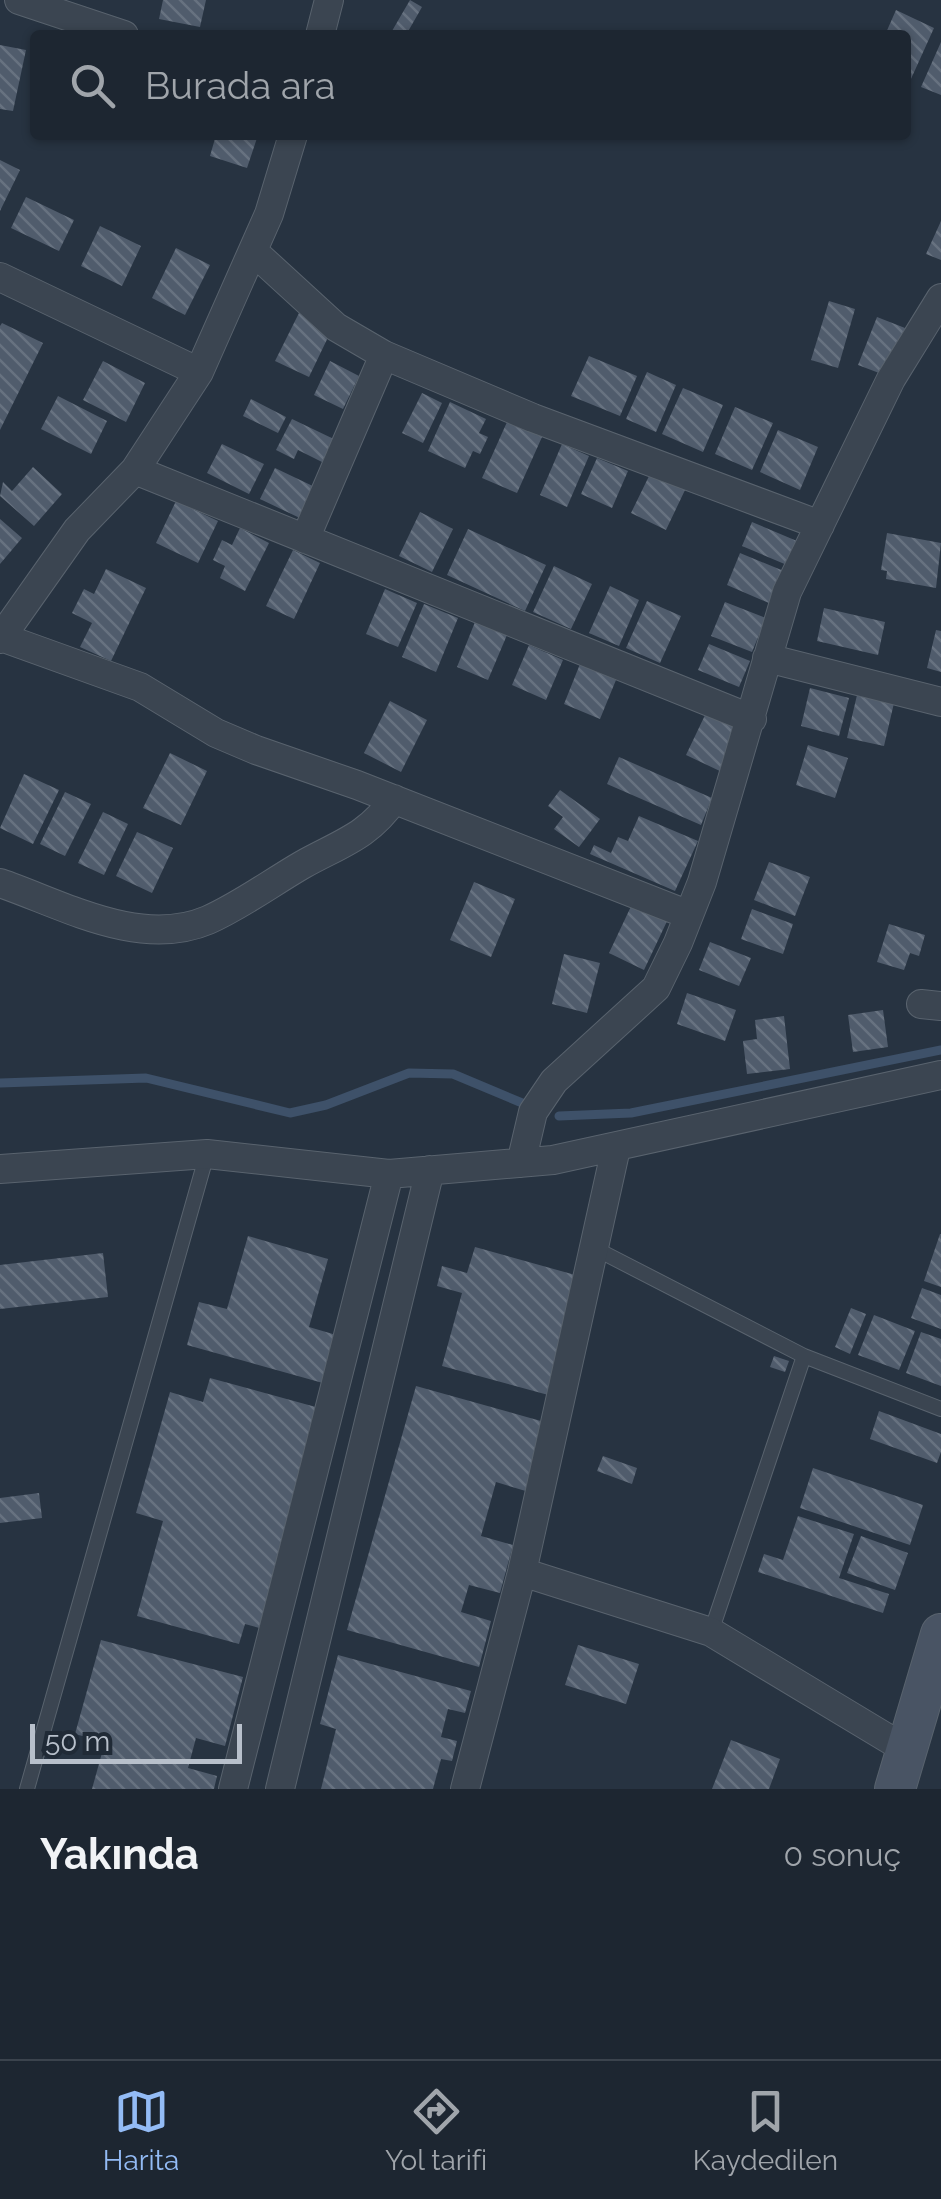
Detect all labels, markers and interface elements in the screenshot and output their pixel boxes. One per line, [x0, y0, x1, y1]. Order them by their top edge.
search box [30, 30, 911, 140]
icon: search [65, 58, 120, 113]
text: Burada ara [145, 63, 336, 108]
scale bar [30, 1719, 242, 1764]
text: 50 m [45, 1725, 110, 1758]
text: Yakında [40, 1830, 199, 1879]
text: 0 sonuç [784, 1836, 901, 1873]
tab: Harita [103, 2084, 179, 2177]
tab: Yol tarifi [385, 2084, 487, 2177]
tab: Kaydedilen [693, 2084, 838, 2177]

